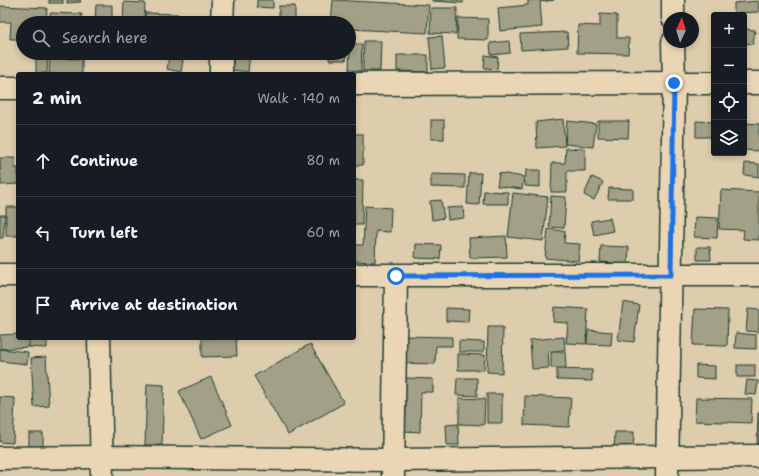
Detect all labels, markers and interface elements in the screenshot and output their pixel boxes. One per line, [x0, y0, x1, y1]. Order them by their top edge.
north arrow [663, 12, 699, 48]
map controls [711, 12, 747, 156]
button: + [711, 12, 747, 48]
search box [16, 16, 356, 60]
icon: search [30, 27, 52, 49]
text: Search here [62, 28, 148, 48]
button: − [711, 48, 747, 84]
route end [665, 74, 683, 92]
button: locate [711, 84, 747, 120]
text: 2 min [32, 87, 82, 109]
text: Walk · 140 m [257, 90, 340, 107]
button: layers [711, 120, 747, 156]
icon: ahead [32, 150, 54, 172]
text: Continue [70, 151, 138, 171]
text: 80 m [306, 152, 340, 169]
icon: left [32, 222, 54, 244]
text: Turn left [70, 223, 138, 243]
text: 60 m [307, 224, 340, 241]
route start [387, 267, 405, 285]
icon: arrive [32, 294, 54, 316]
text: Arrive at destination [70, 295, 238, 315]

